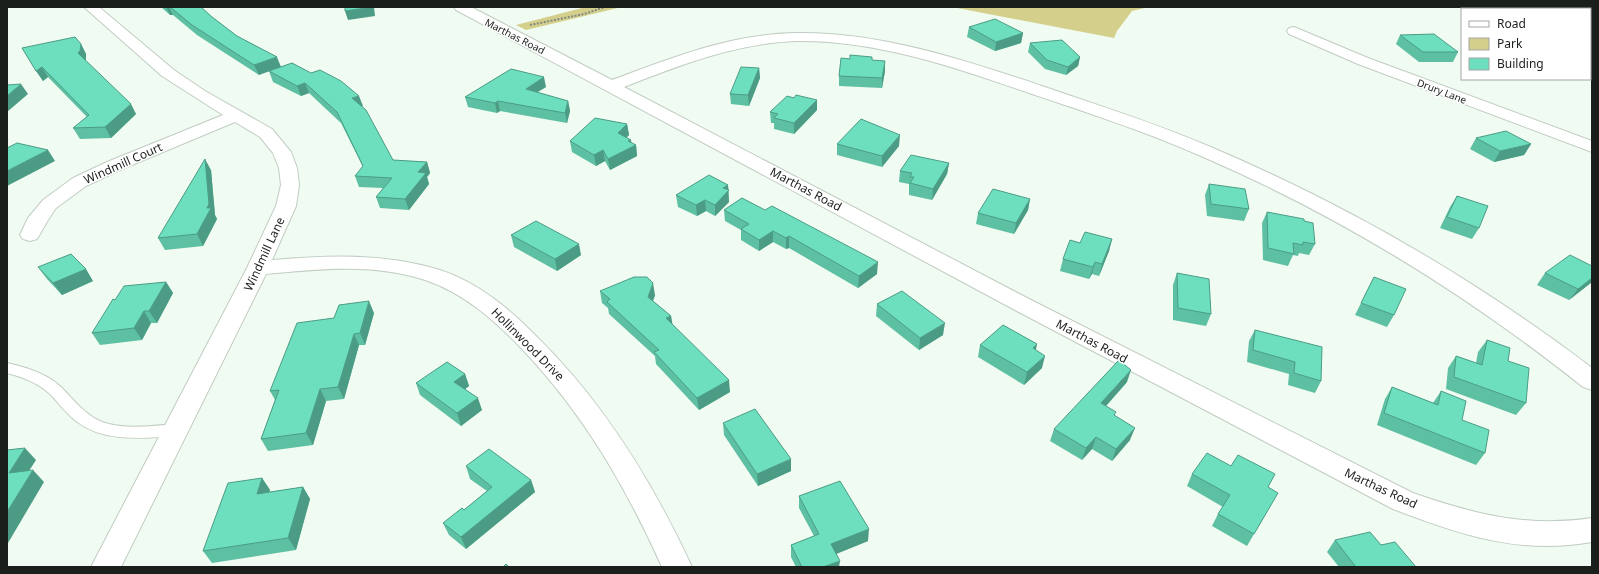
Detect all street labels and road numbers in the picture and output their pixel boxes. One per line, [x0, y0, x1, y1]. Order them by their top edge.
street label: Marthas Road [483, 15, 547, 57]
street label: Drury Lane [1415, 75, 1469, 107]
street label: Windmill Court [81, 138, 166, 188]
street label: Marthas Road [767, 163, 845, 215]
street label: Windmill Lane [239, 214, 289, 294]
street label: Hollinwood Drive [488, 304, 568, 384]
street label: Marthas Road [1053, 315, 1131, 367]
street label: Marthas Road [1342, 464, 1420, 512]

